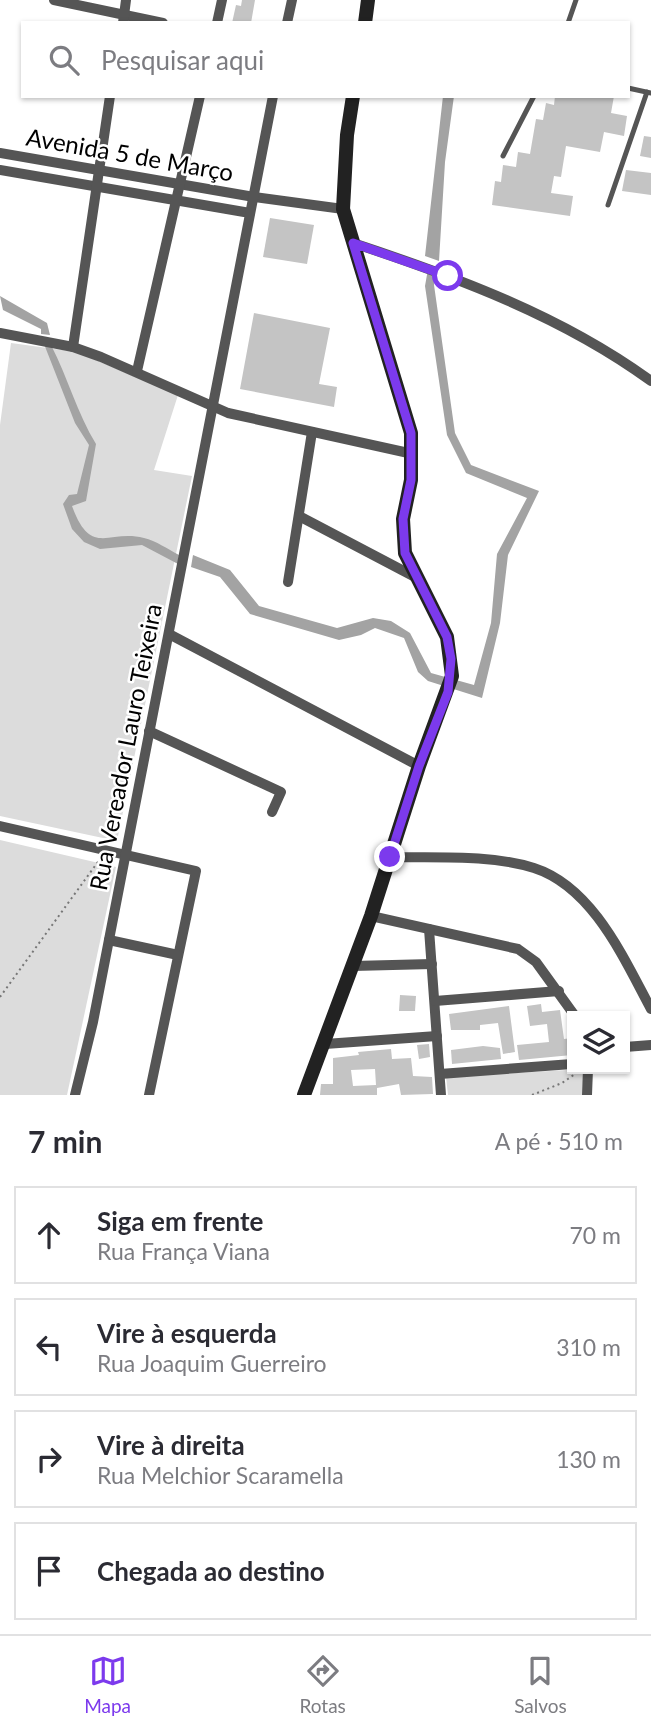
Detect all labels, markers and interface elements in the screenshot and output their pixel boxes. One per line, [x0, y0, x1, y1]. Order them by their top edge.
search box [21, 21, 630, 98]
icon: search [45, 41, 83, 79]
text: Pesquisar aqui [101, 44, 264, 76]
street label: Avenida 5 de Março [24, 121, 236, 187]
route start [432, 260, 463, 291]
street label: Rua Vereador Lauro Teixeira [83, 601, 167, 893]
route end [374, 841, 405, 872]
map controls [567, 1011, 630, 1074]
button: layers [567, 1011, 630, 1074]
text: 7 min [28, 1123, 102, 1159]
text: A pé · 510 m [495, 1127, 623, 1155]
text: Siga em frente [97, 1205, 264, 1237]
icon: ahead [30, 1216, 68, 1254]
text: 70 m [570, 1221, 621, 1249]
text: Rua França Viana [97, 1237, 270, 1265]
text: Vire à esquerda [97, 1317, 277, 1349]
icon: left [30, 1328, 68, 1366]
text: 310 m [556, 1333, 621, 1361]
text: Rua Joaquim Guerreiro [97, 1349, 327, 1377]
text: Vire à direita [97, 1429, 245, 1461]
icon: right [30, 1440, 68, 1478]
text: 130 m [556, 1445, 621, 1473]
text: Rua Melchior Scaramella [97, 1461, 344, 1489]
icon: arrive [30, 1552, 68, 1590]
text: Chegada ao destino [97, 1555, 325, 1587]
tab: Mapa [84, 1652, 131, 1717]
tab: Rotas [299, 1652, 346, 1717]
tab: Salvos [514, 1652, 567, 1717]

